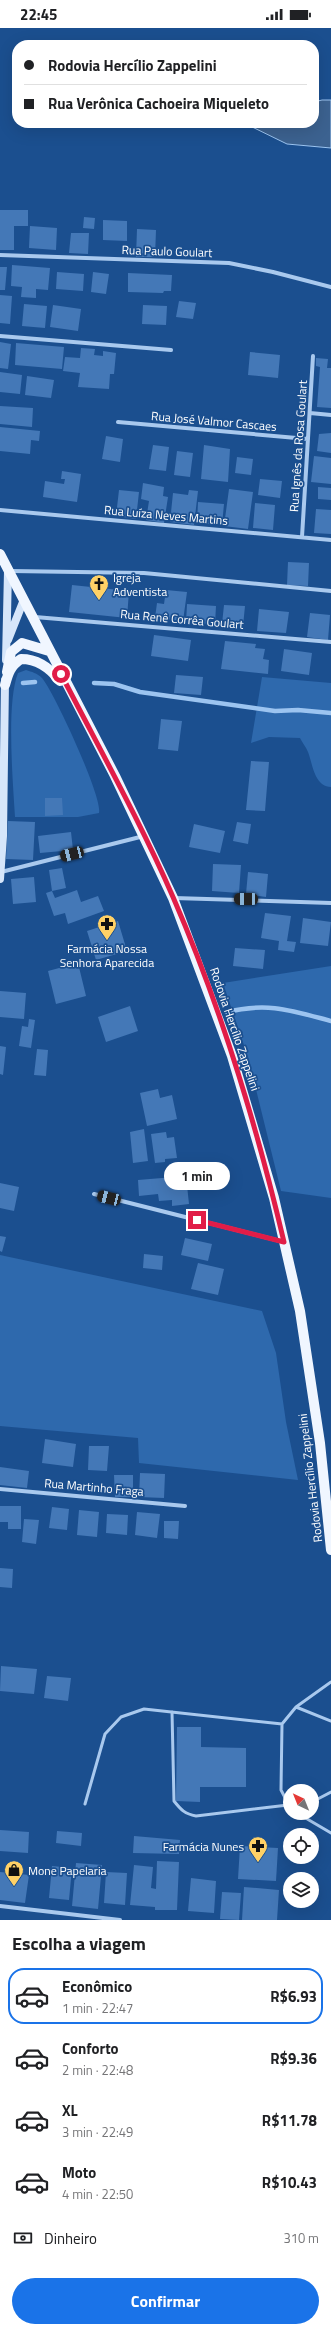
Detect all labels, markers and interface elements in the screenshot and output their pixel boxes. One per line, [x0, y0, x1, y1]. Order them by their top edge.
text: 22:45 [20, 3, 57, 26]
text: Rodovia Hercílio Zappelini [48, 54, 217, 77]
text: Rua Verônica Cachoeira Miqueleto [48, 92, 269, 115]
street label: Rua Paulo Goulart [121, 240, 213, 262]
street label: Rua Ignês da Rosa Goulart [284, 379, 312, 513]
street label: Rua José Valmor Cascaes [150, 406, 278, 436]
street label: Rua Luíza Neves Martins [103, 500, 229, 530]
place label: Igreja Adventista [113, 568, 167, 601]
church icon: Igreja Adventista [88, 573, 110, 601]
street label: Rua Renê Corrêa Goulart [120, 604, 245, 634]
route start [52, 665, 70, 683]
car [59, 845, 85, 863]
car [234, 893, 258, 905]
pharmacy icon: Farmácia Nossa Senhora Aparecida [96, 913, 118, 941]
place label: Farmácia Nossa Senhora Aparecida [60, 939, 154, 972]
street label: Rodovia Hercílio Zappelini [205, 965, 265, 1093]
callout: 1 min [164, 1162, 230, 1190]
text: 1 min [181, 1166, 213, 1186]
car [96, 1189, 122, 1207]
route end [188, 1211, 206, 1229]
street label: Rodovia Hercílio Zappelini [293, 1413, 327, 1543]
street label: Rua Martinho Fraga [43, 1473, 145, 1501]
north arrow [283, 1784, 319, 1820]
map controls [283, 1784, 319, 1908]
button: locate [283, 1828, 319, 1864]
pharmacy icon: Farmácia Nunes [247, 1835, 269, 1863]
place label: Farmácia Nunes [163, 1837, 244, 1856]
shop icon: Mone Papelaria [3, 1859, 25, 1887]
place label: Mone Papelaria [28, 1861, 107, 1880]
button: layers [283, 1872, 319, 1908]
text: Escolha a viagem [12, 1930, 146, 1957]
text: Econômico [62, 1975, 132, 1998]
icon: car [14, 1978, 50, 2014]
text: R$6.93 [270, 1985, 317, 2008]
text: 1 min · 22:47 [62, 1998, 133, 2018]
text: Conforto [62, 2037, 119, 2060]
icon: car [14, 2040, 50, 2076]
text: R$9.36 [270, 2047, 317, 2070]
text: 2 min · 22:48 [62, 2060, 133, 2080]
text: XL [62, 2099, 78, 2122]
icon: car [14, 2102, 50, 2138]
text: R$11.78 [262, 2109, 317, 2132]
text: 3 min · 22:49 [62, 2122, 133, 2142]
text: Moto [62, 2161, 96, 2184]
icon: car [14, 2164, 50, 2200]
text: R$10.43 [262, 2171, 317, 2194]
text: 4 min · 22:50 [62, 2184, 133, 2204]
icon: cash [12, 2227, 34, 2249]
text: Dinheiro [44, 2227, 97, 2250]
text: 310 m [283, 2228, 319, 2248]
button: Confirmar [12, 2278, 319, 2324]

